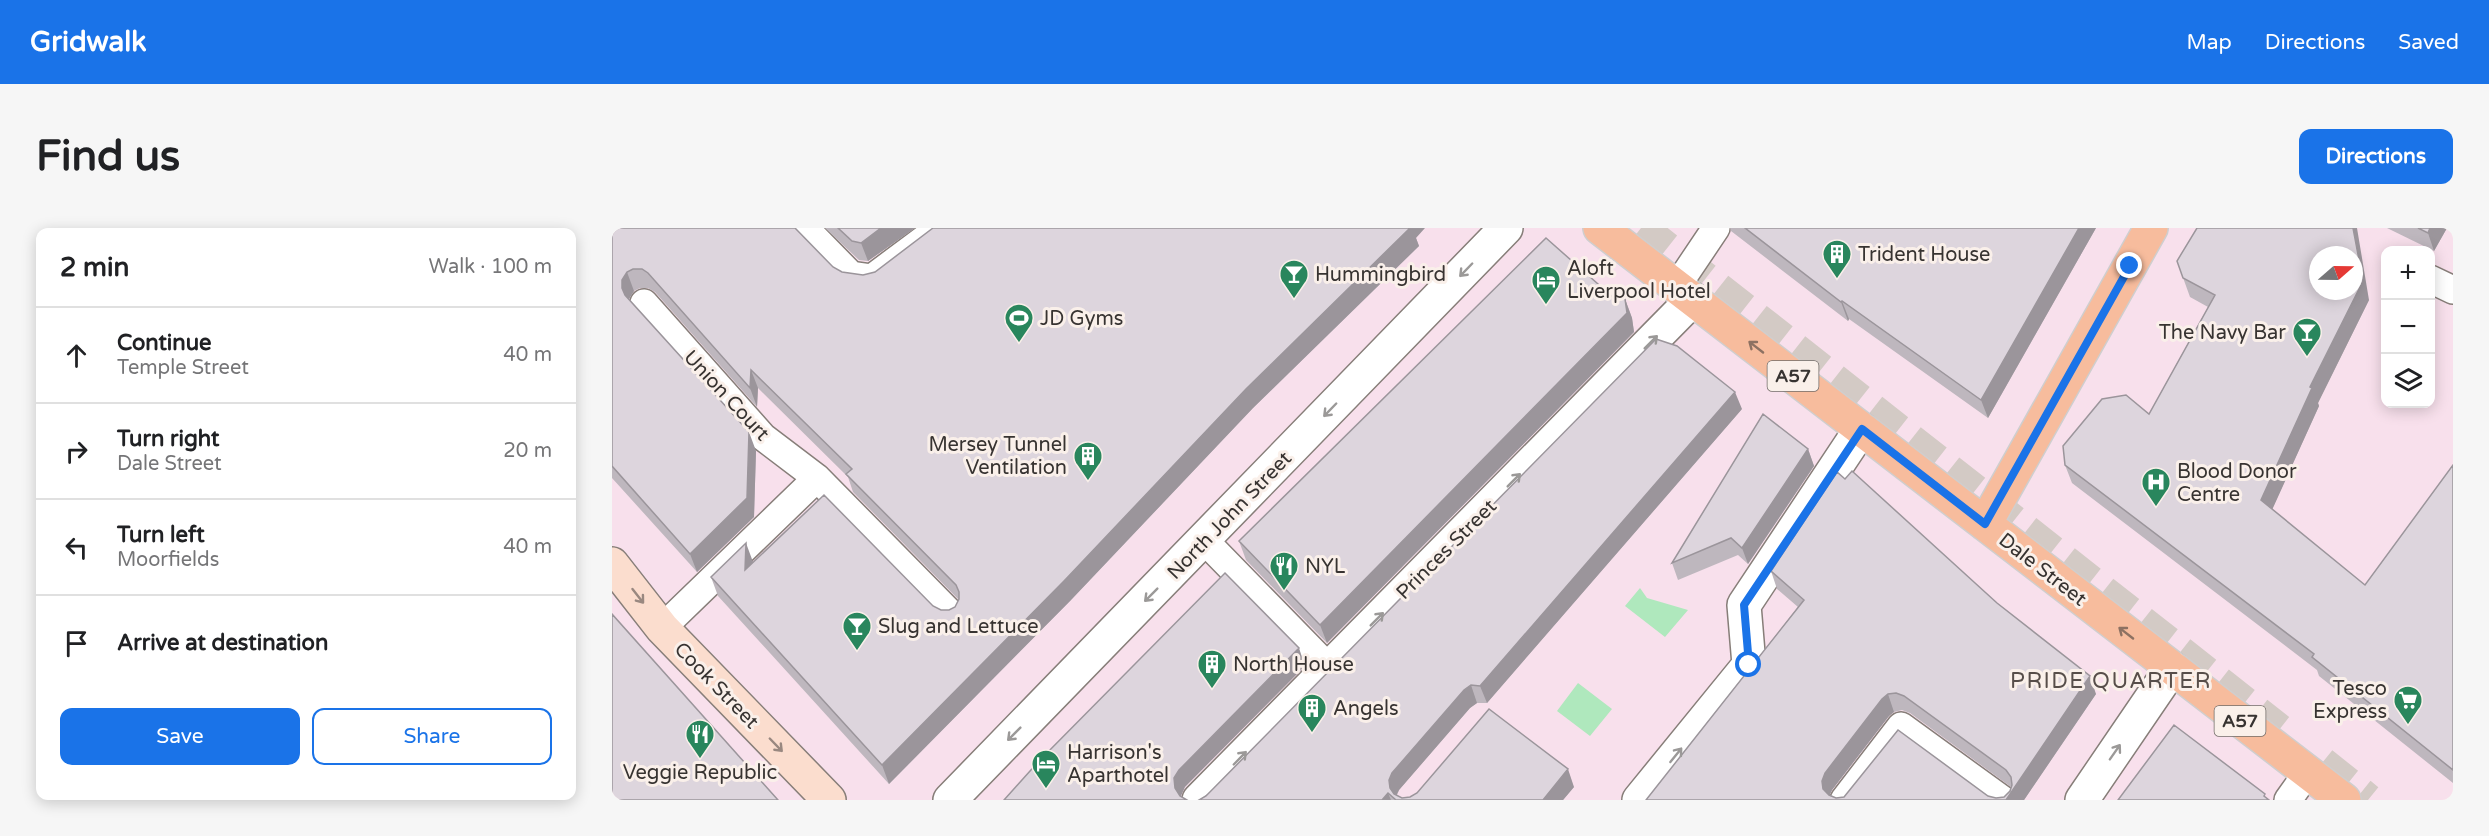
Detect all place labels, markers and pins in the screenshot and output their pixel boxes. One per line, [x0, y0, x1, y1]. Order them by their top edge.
building icon: Trident House [1821, 238, 1853, 280]
place label: Trident House [1858, 243, 1990, 267]
place label: Aloft Liverpool Hotel [1567, 257, 1711, 304]
bar icon: Hummingbird [1278, 258, 1310, 300]
place label: Hummingbird [1315, 263, 1446, 287]
hotel icon: Aloft Liverpool Hotel [1530, 264, 1562, 306]
sports icon: JD Gyms [1003, 302, 1035, 344]
place label: JD Gyms [1040, 307, 1123, 331]
bar icon: The Navy Bar [2291, 316, 2323, 358]
place label: The Navy Bar [2159, 321, 2286, 345]
place label: Mersey Tunnel Ventilation [928, 433, 1067, 480]
building icon: Mersey Tunnel Ventilation [1072, 440, 1104, 482]
place label: Blood Donor Centre [2177, 460, 2297, 507]
hospital icon: Blood Donor Centre [2140, 466, 2172, 508]
restaurant icon: NYL [1268, 550, 1300, 592]
place label: NYL [1305, 555, 1346, 579]
bar icon: Slug and Lettuce [841, 610, 873, 652]
place label: Slug and Lettuce [878, 615, 1039, 639]
building icon: North House [1196, 648, 1228, 690]
place label: North House [1233, 653, 1354, 677]
place label: Tesco Express [2313, 677, 2387, 724]
supermarket icon: Tesco Express [2392, 684, 2424, 726]
building icon: Angels [1296, 692, 1328, 734]
place label: Angels [1333, 697, 1399, 721]
restaurant icon: Veggie Republic [684, 718, 716, 760]
place label: Harrison's Aparthotel [1067, 741, 1169, 788]
hotel icon: Harrison's Aparthotel [1030, 748, 1062, 790]
place label: Veggie Republic [623, 761, 777, 785]

